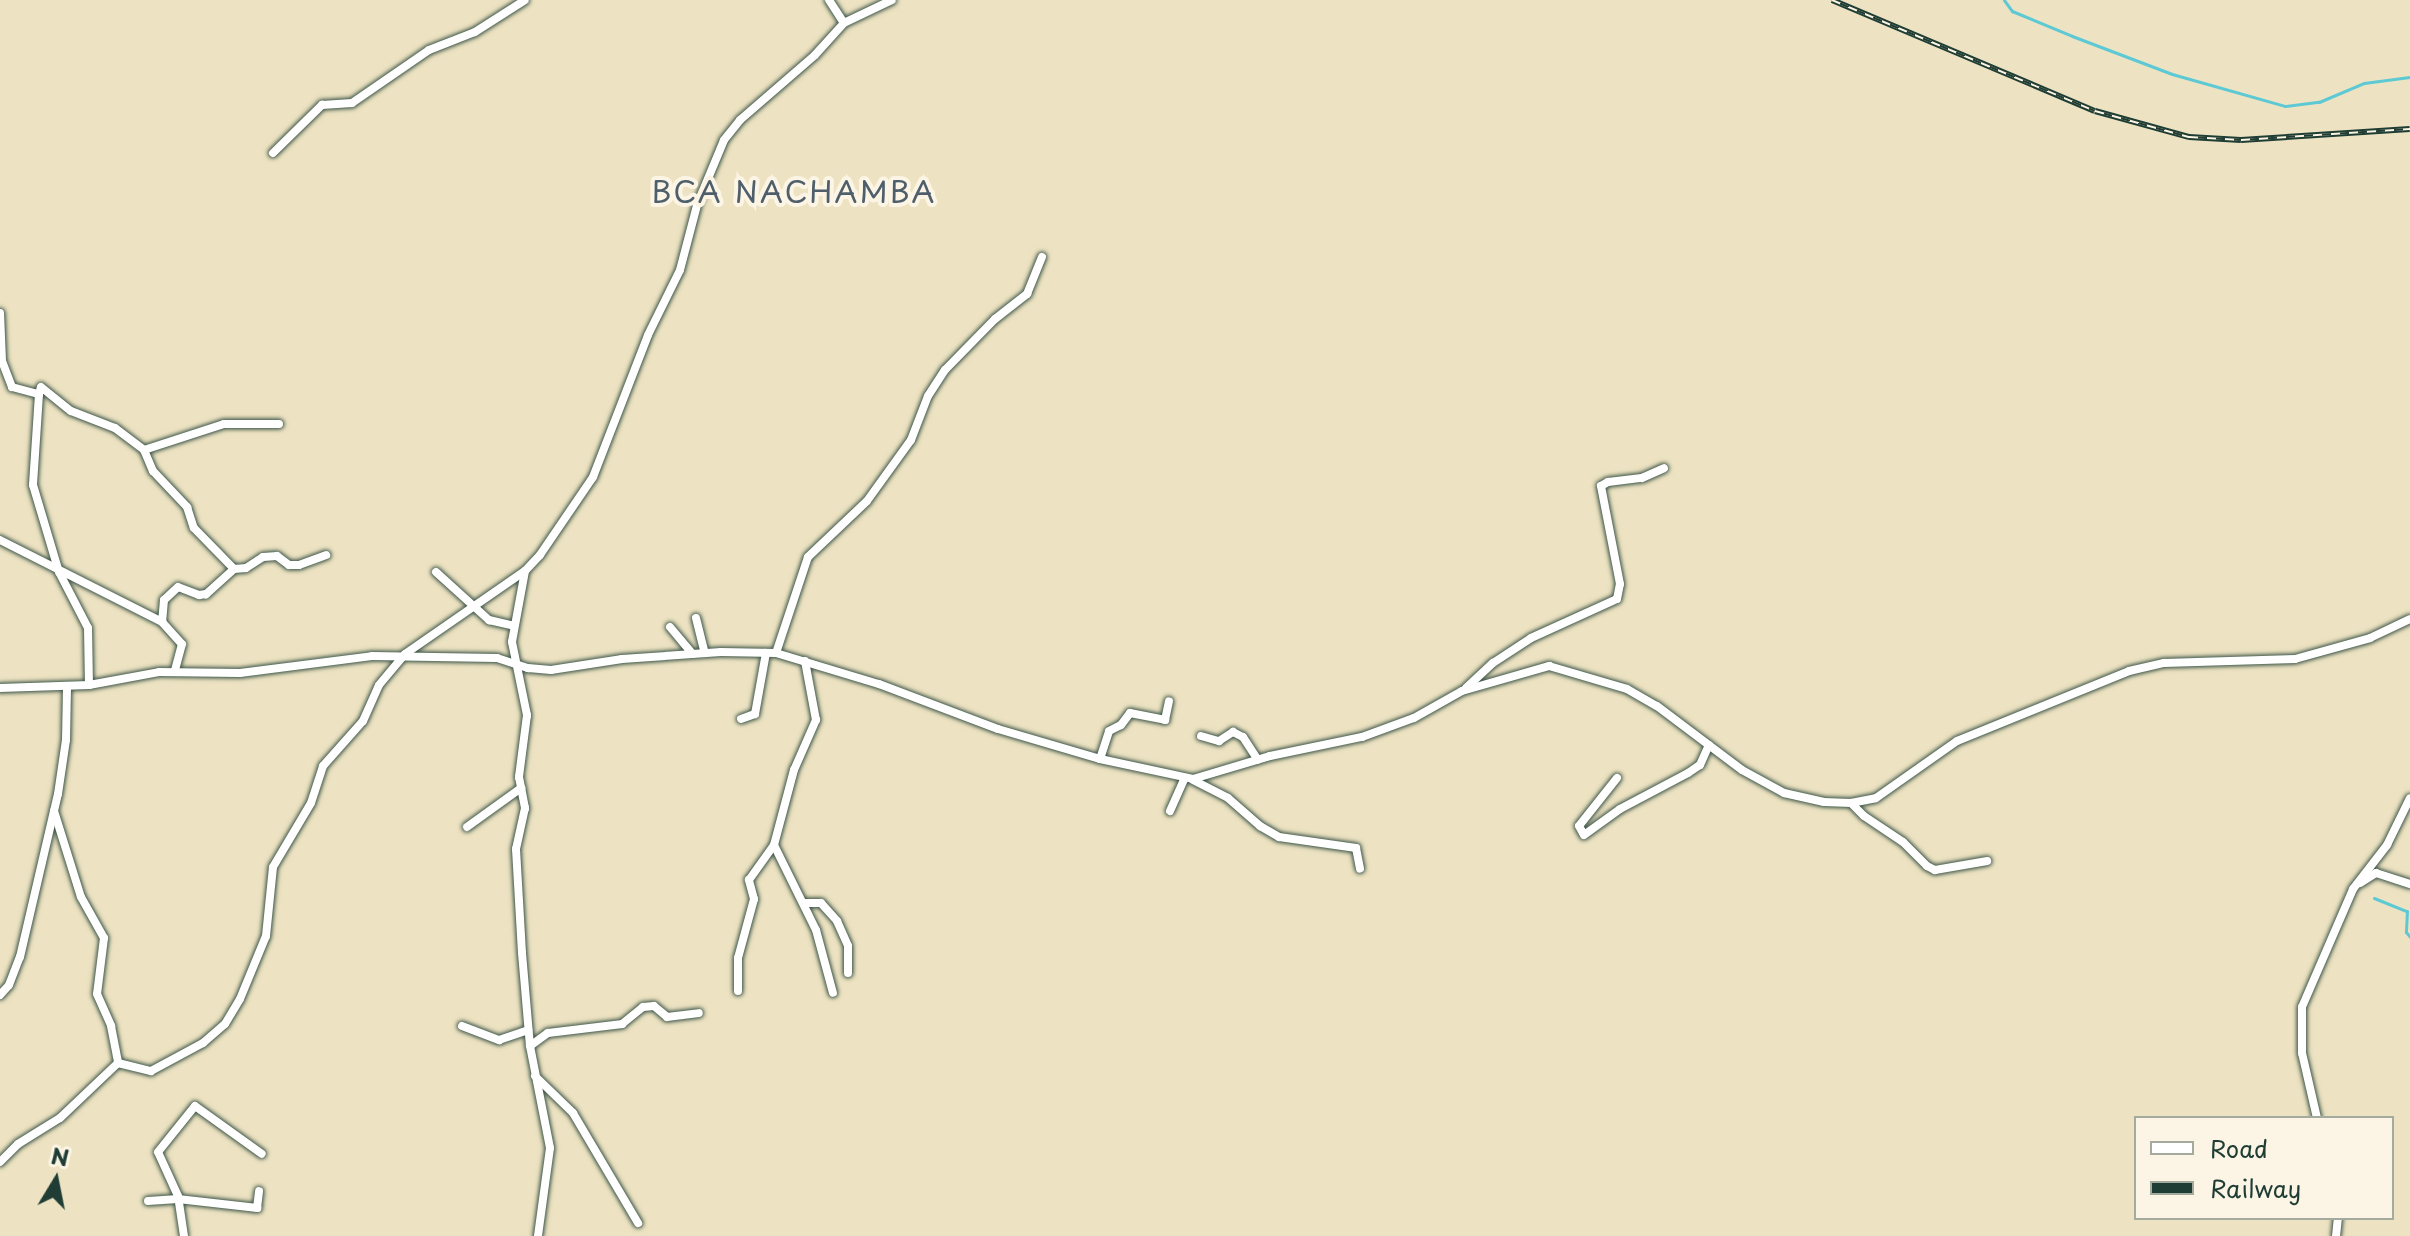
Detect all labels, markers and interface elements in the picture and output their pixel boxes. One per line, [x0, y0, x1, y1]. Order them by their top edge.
district label: BCA NACHAMBA [650, 173, 938, 209]
legend [2134, 1116, 2394, 1220]
text: Road [2210, 1130, 2268, 1166]
text: N [49, 1138, 72, 1174]
north arrow [16, 1140, 96, 1220]
text: Railway [2210, 1170, 2301, 1206]

